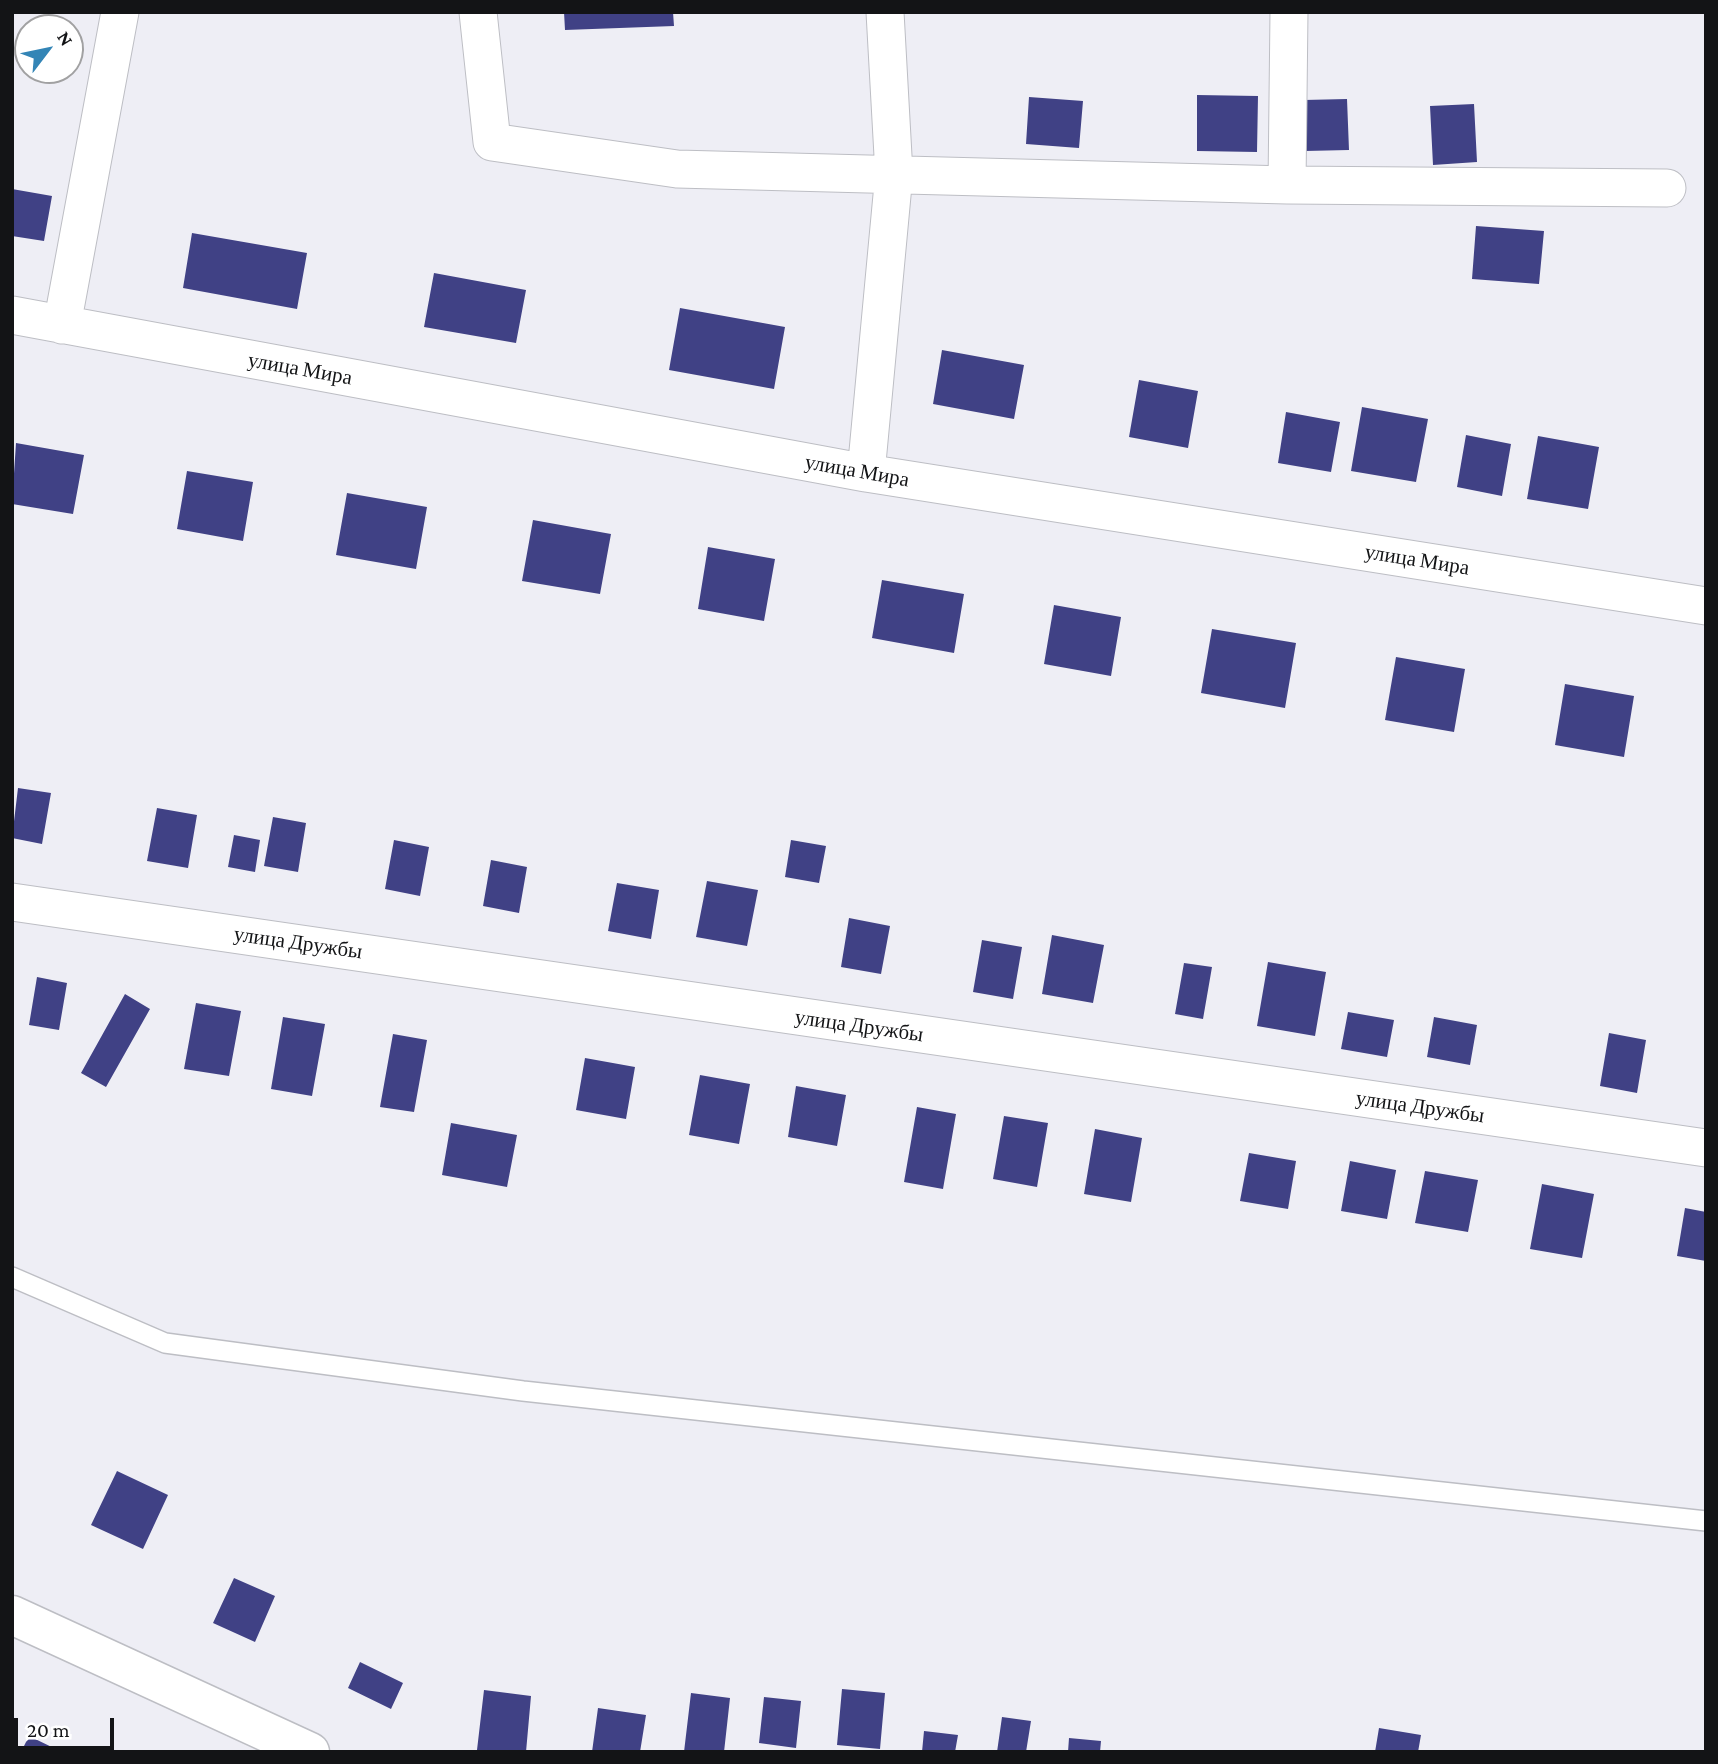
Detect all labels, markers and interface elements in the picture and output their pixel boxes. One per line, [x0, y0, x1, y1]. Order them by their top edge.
north arrow [14, 14, 84, 84]
text: N [53, 28, 78, 50]
street label: улица Мира [246, 347, 354, 391]
street label: улица Мира [803, 449, 911, 493]
street label: улица Мира [1363, 539, 1471, 581]
street label: улица Дружбы [232, 922, 364, 964]
street label: улица Дружбы [793, 1005, 925, 1047]
street label: улица Дружбы [1354, 1086, 1486, 1128]
scale bar [18, 1704, 117, 1748]
text: 20 m [27, 1718, 70, 1742]

